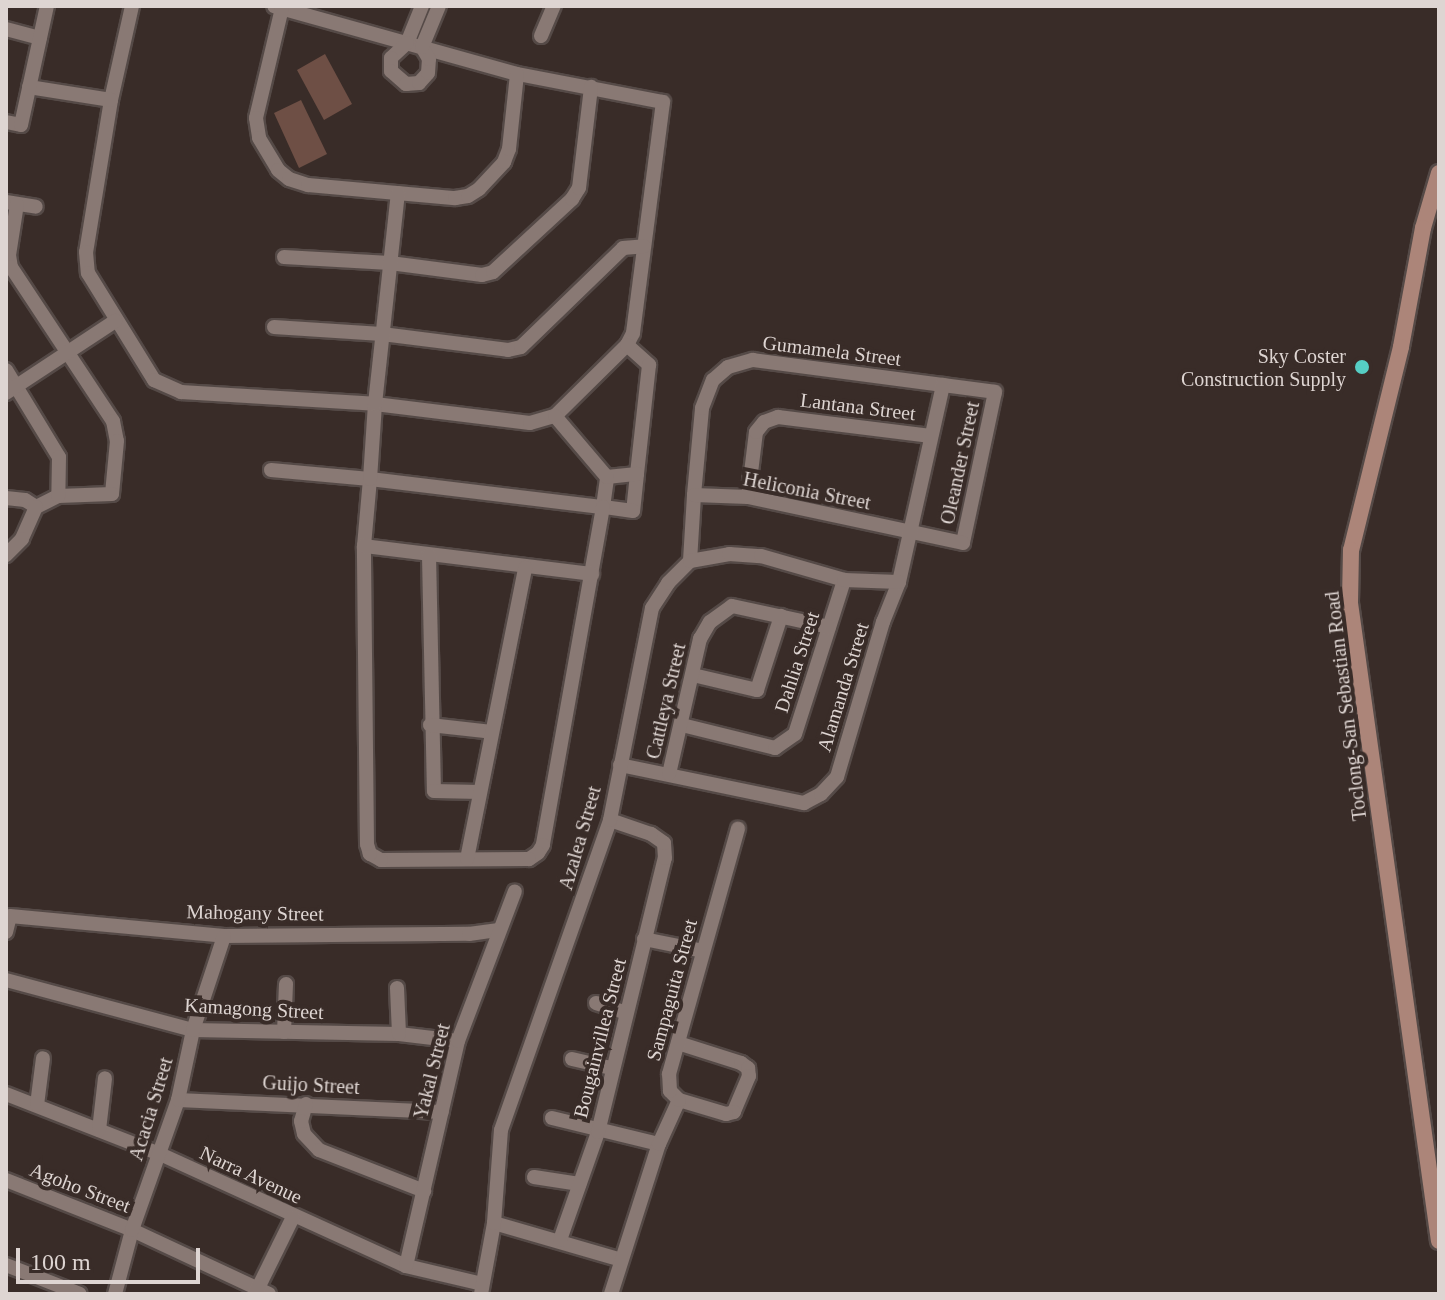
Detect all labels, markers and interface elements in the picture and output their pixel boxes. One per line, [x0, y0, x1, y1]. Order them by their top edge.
street label: Gumamela Street [761, 331, 903, 371]
place label: Sky Coster Construction Supply [1181, 344, 1346, 391]
marker: Sky Coster Construction Supply [1353, 358, 1371, 376]
street label: Lantana Street [799, 388, 917, 426]
street label: Oleander Street [935, 399, 985, 527]
street label: Heliconia Street [741, 467, 873, 515]
street label: Toclong-San Sebastian Road [1320, 590, 1372, 822]
street label: Dahlia Street [769, 608, 825, 716]
street label: Alamanda Street [812, 619, 874, 755]
street label: Cattleya Street [641, 641, 691, 761]
street label: Azalea Street [554, 783, 606, 893]
street label: Mahogany Street [186, 900, 324, 926]
street label: Sampaguita Street [642, 916, 702, 1064]
street label: Bougainvillea Street [569, 956, 631, 1120]
street label: Kamagong Street [184, 993, 324, 1025]
street label: Yakal Street [409, 1021, 455, 1121]
street label: Acacia Street [124, 1054, 178, 1164]
street label: Guijo Street [262, 1070, 360, 1100]
street label: Narra Avenue [196, 1141, 306, 1209]
street label: Agoho Street [26, 1158, 134, 1218]
scale bar [20, 1232, 204, 1282]
text: 100 m [30, 1249, 91, 1275]

